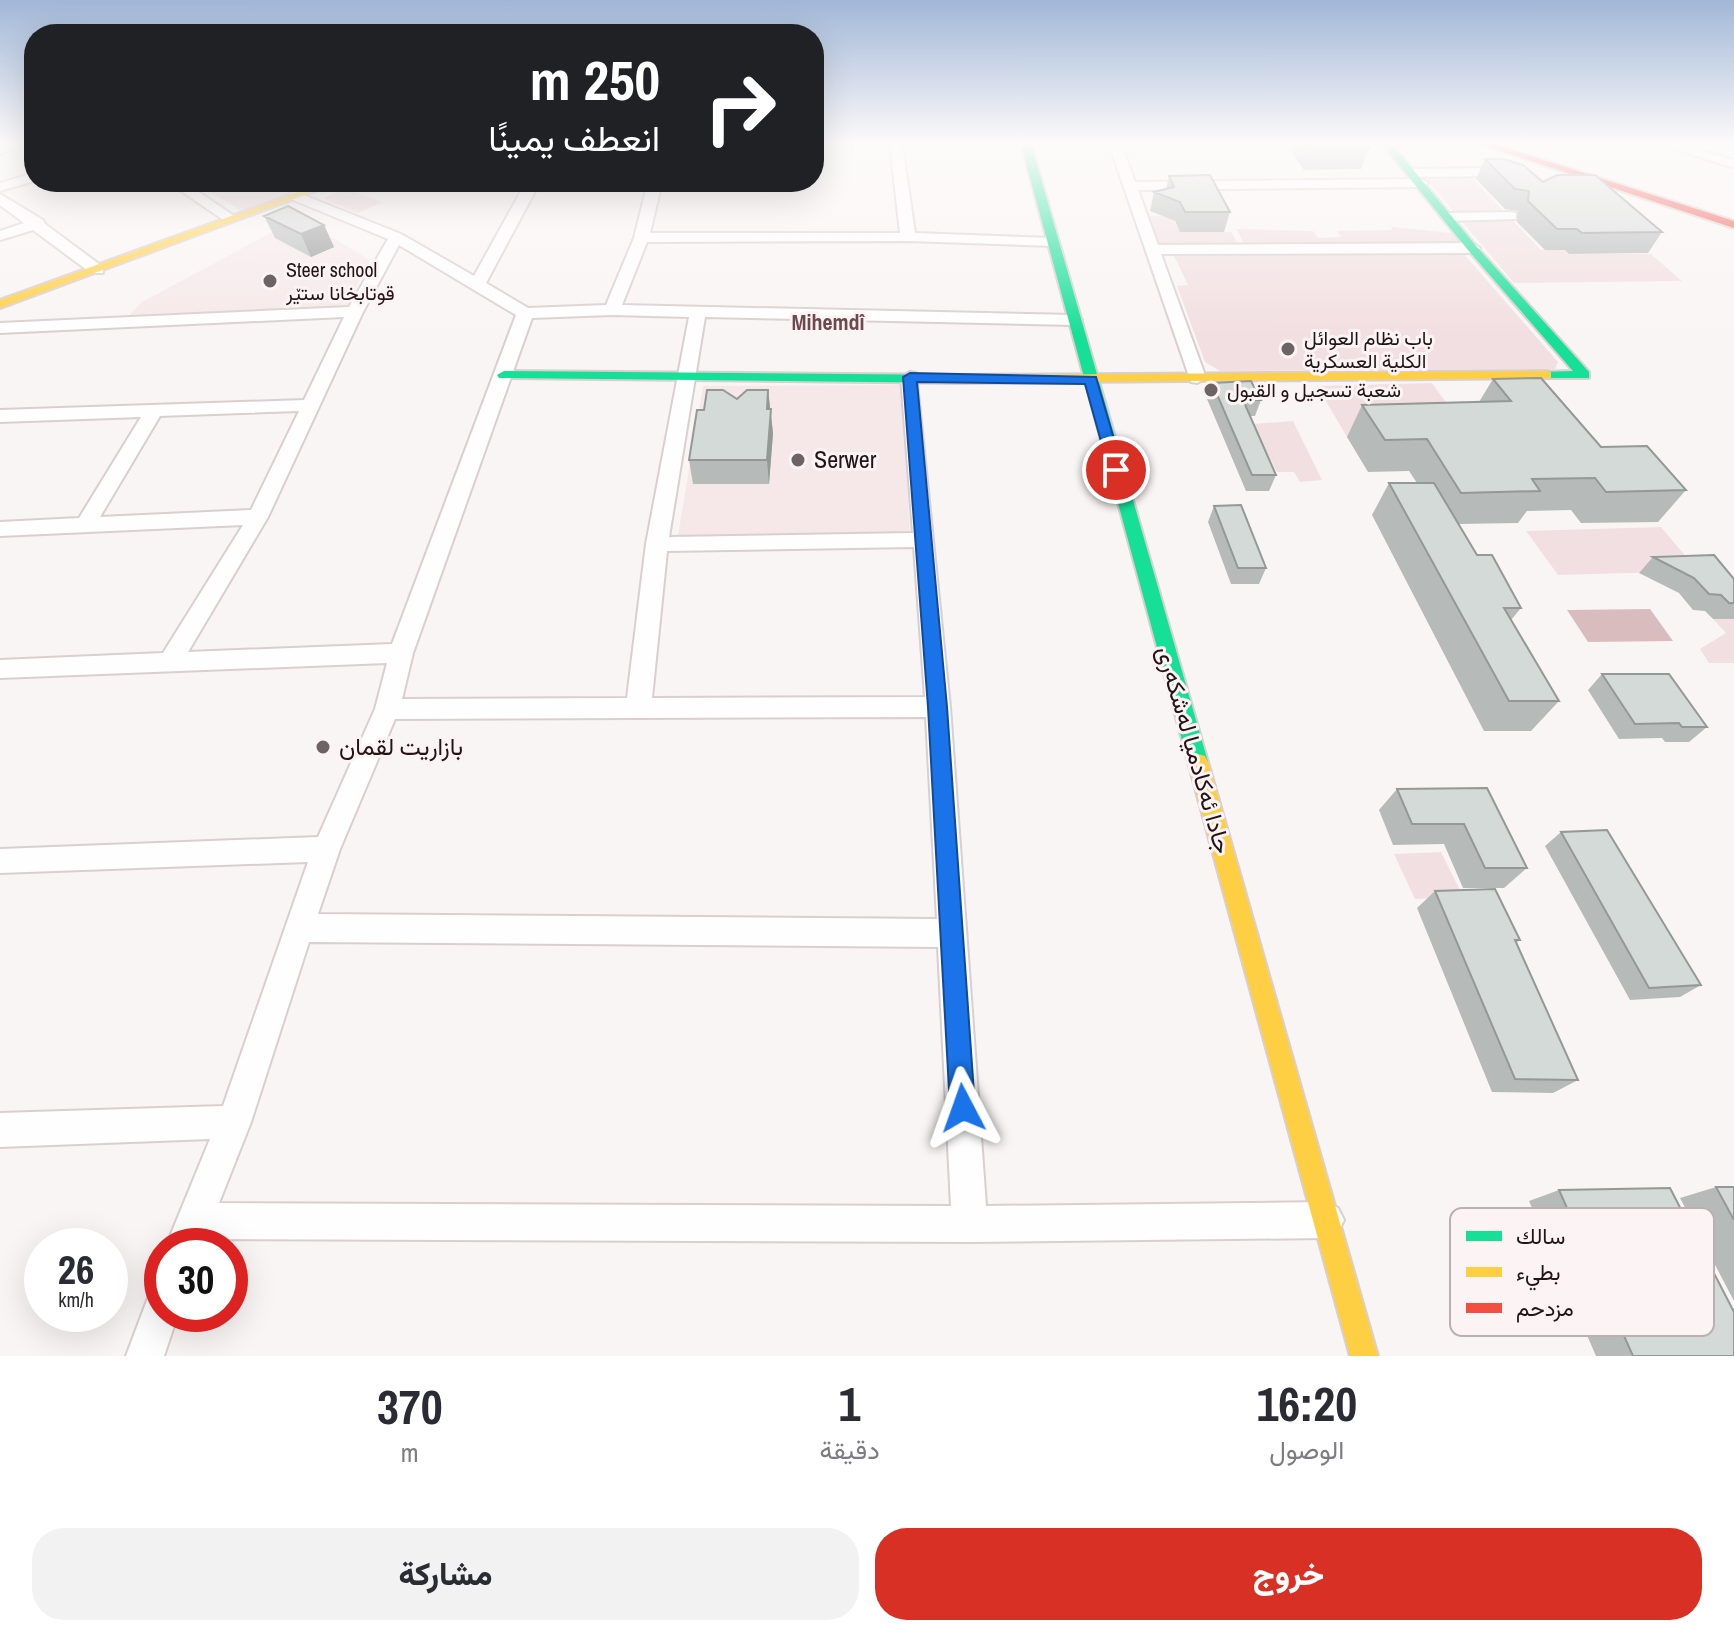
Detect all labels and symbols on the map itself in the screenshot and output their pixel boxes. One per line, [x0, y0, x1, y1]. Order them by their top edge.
place label: Steer school قوتابخانا ستێر [285, 256, 395, 306]
marker: Steer school قوتابخانا ستێر [261, 272, 279, 290]
district label: Mihemdî [791, 307, 866, 337]
place label: باب نظام العوائل الكلية العسكرية [1304, 324, 1433, 374]
marker: باب نظام العوائل الكلية العسكرية [1279, 340, 1297, 358]
place label: شعبة تسجيل و القبول [1227, 376, 1401, 403]
marker: شعبة تسجيل و القبول [1202, 381, 1220, 399]
pin [1082, 436, 1150, 504]
place label: Serwer [814, 443, 877, 475]
marker: Serwer [789, 451, 807, 469]
street label: جادا ئه‌كادميا له‌شكه‌رى [1150, 642, 1240, 857]
place label: بازاريت لقمان [339, 730, 463, 762]
marker: بازاريت لقمان [314, 738, 332, 756]
position arrow [921, 1066, 1005, 1150]
legend [1450, 1208, 1714, 1336]
text: سالك [1516, 1221, 1565, 1251]
speed limit sign: 30 [144, 1228, 248, 1332]
text: بطيء [1516, 1257, 1561, 1291]
text: مزدحم [1516, 1293, 1574, 1323]

